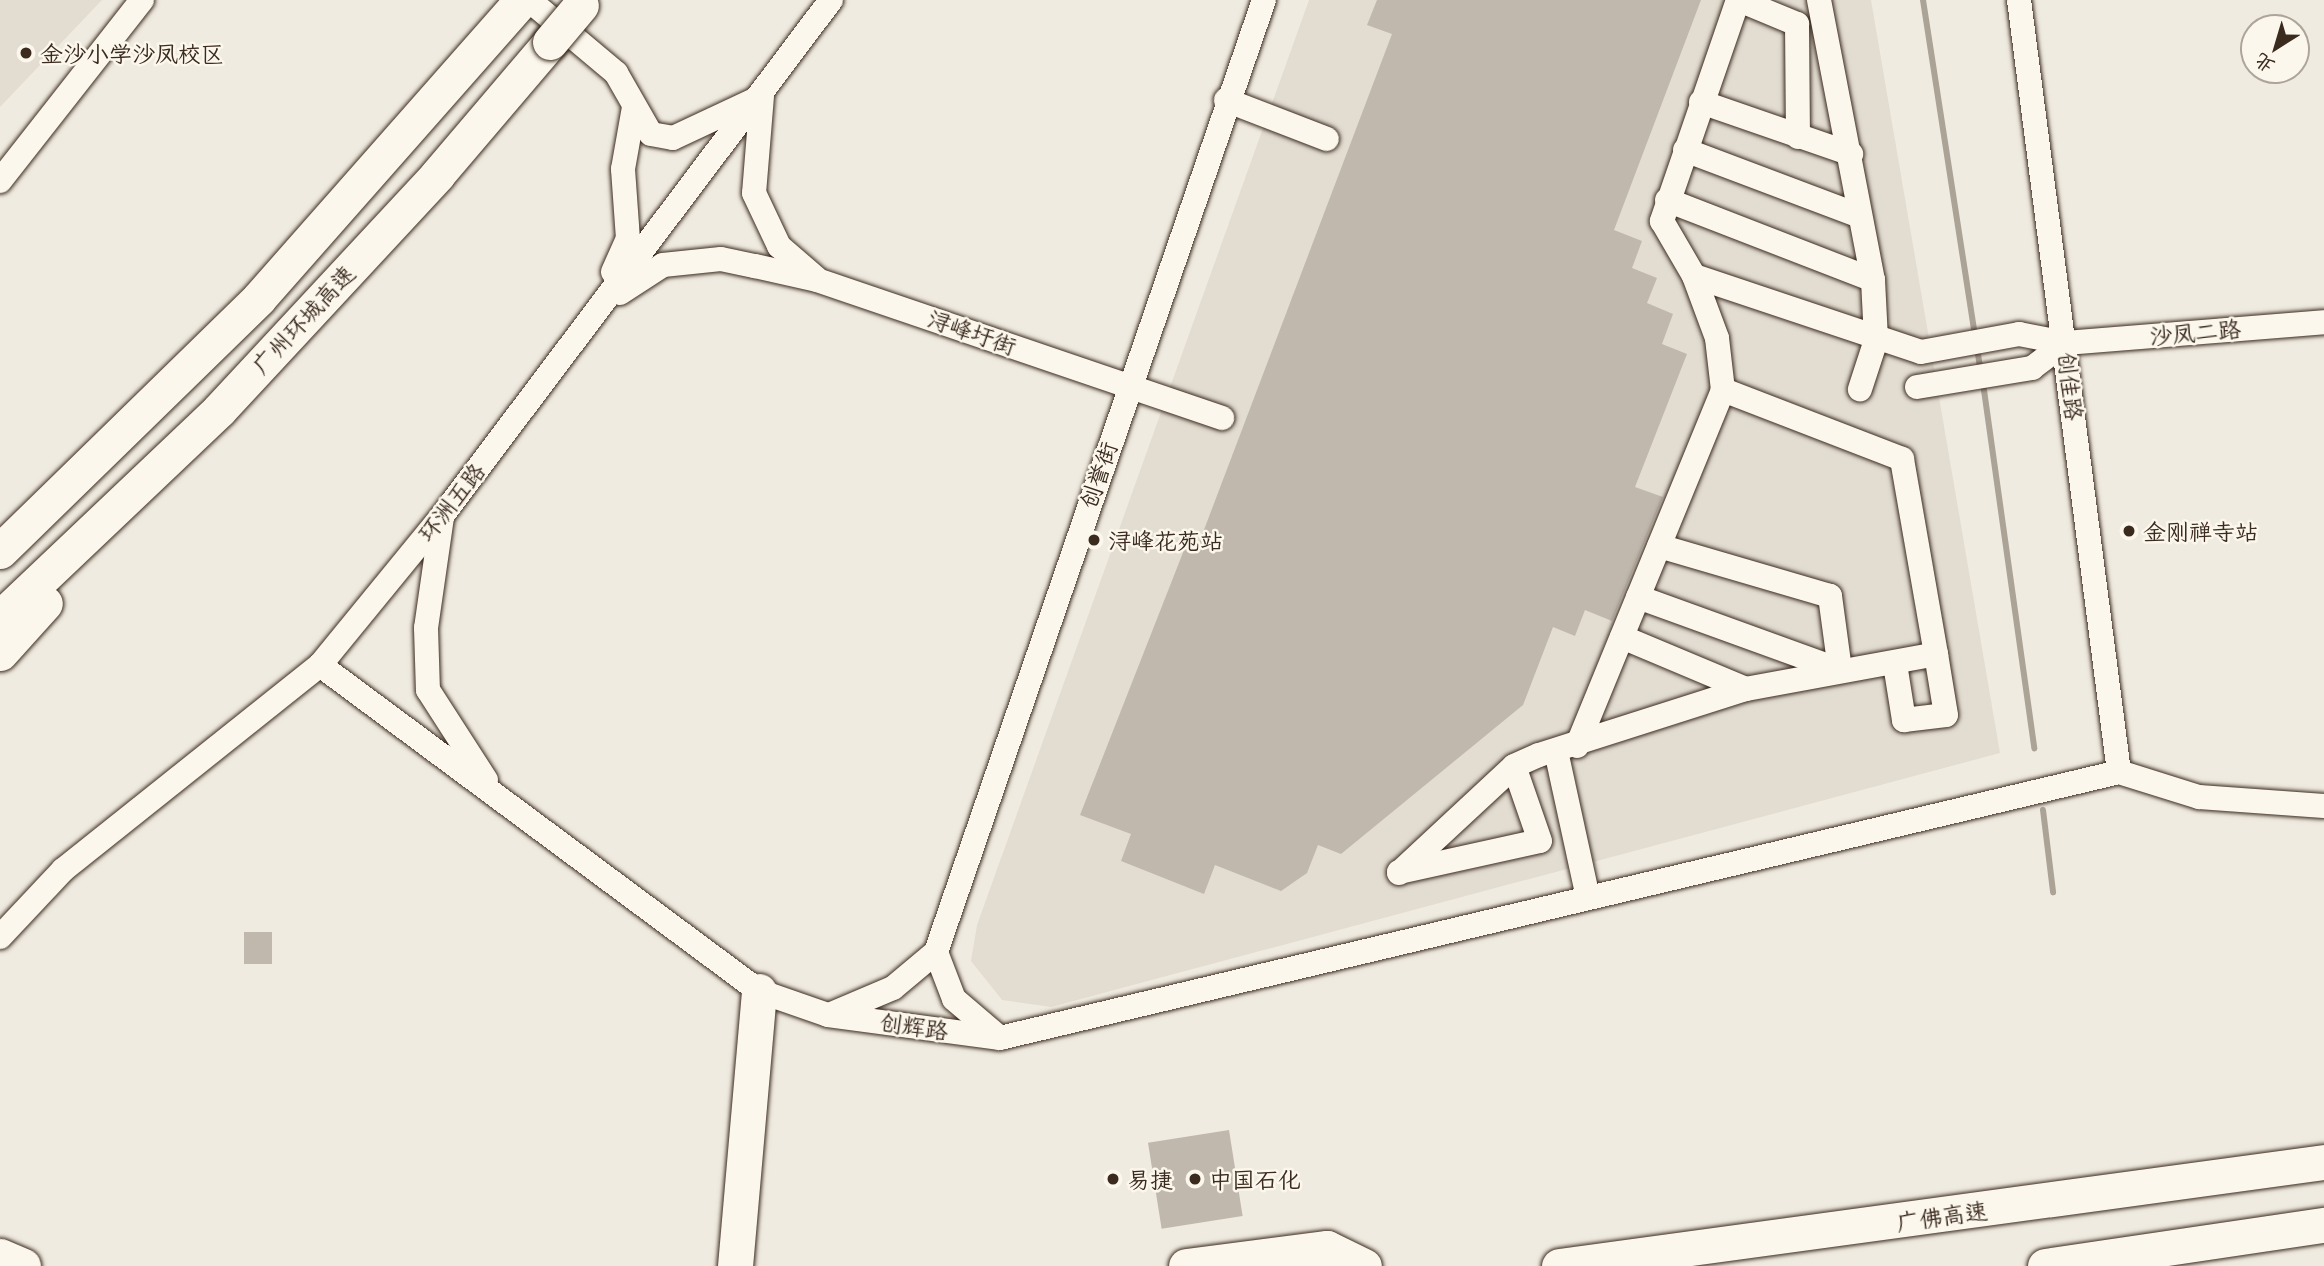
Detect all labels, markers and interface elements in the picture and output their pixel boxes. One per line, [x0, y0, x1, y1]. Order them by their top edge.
north arrow [2240, 14, 2310, 84]
place label: 金沙小学沙凤校区 [40, 39, 224, 67]
marker: 金沙小学沙凤校区 [18, 45, 34, 61]
text: 北 [2248, 47, 2280, 81]
street label: 广州环城高速 [246, 259, 360, 379]
street label: 浔峰圩街 [924, 304, 1020, 360]
street label: 沙凤二路 [2148, 314, 2242, 350]
street label: 创佳路 [2053, 350, 2089, 422]
street label: 创誉街 [1074, 438, 1122, 512]
street label: 环洲五路 [412, 457, 490, 547]
place label: 金刚禅寺站 [2143, 517, 2258, 545]
marker: 金刚禅寺站 [2121, 523, 2137, 539]
place label: 浔峰花苑站 [1108, 526, 1223, 554]
marker: 浔峰花苑站 [1086, 532, 1102, 548]
street label: 创辉路 [878, 1008, 950, 1044]
place label: 易捷 [1127, 1165, 1173, 1193]
place label: 中国石化 [1209, 1165, 1301, 1193]
marker: 易捷 [1105, 1171, 1121, 1187]
marker: 中国石化 [1187, 1171, 1203, 1187]
street label: 广佛高速 [1895, 1196, 1989, 1236]

